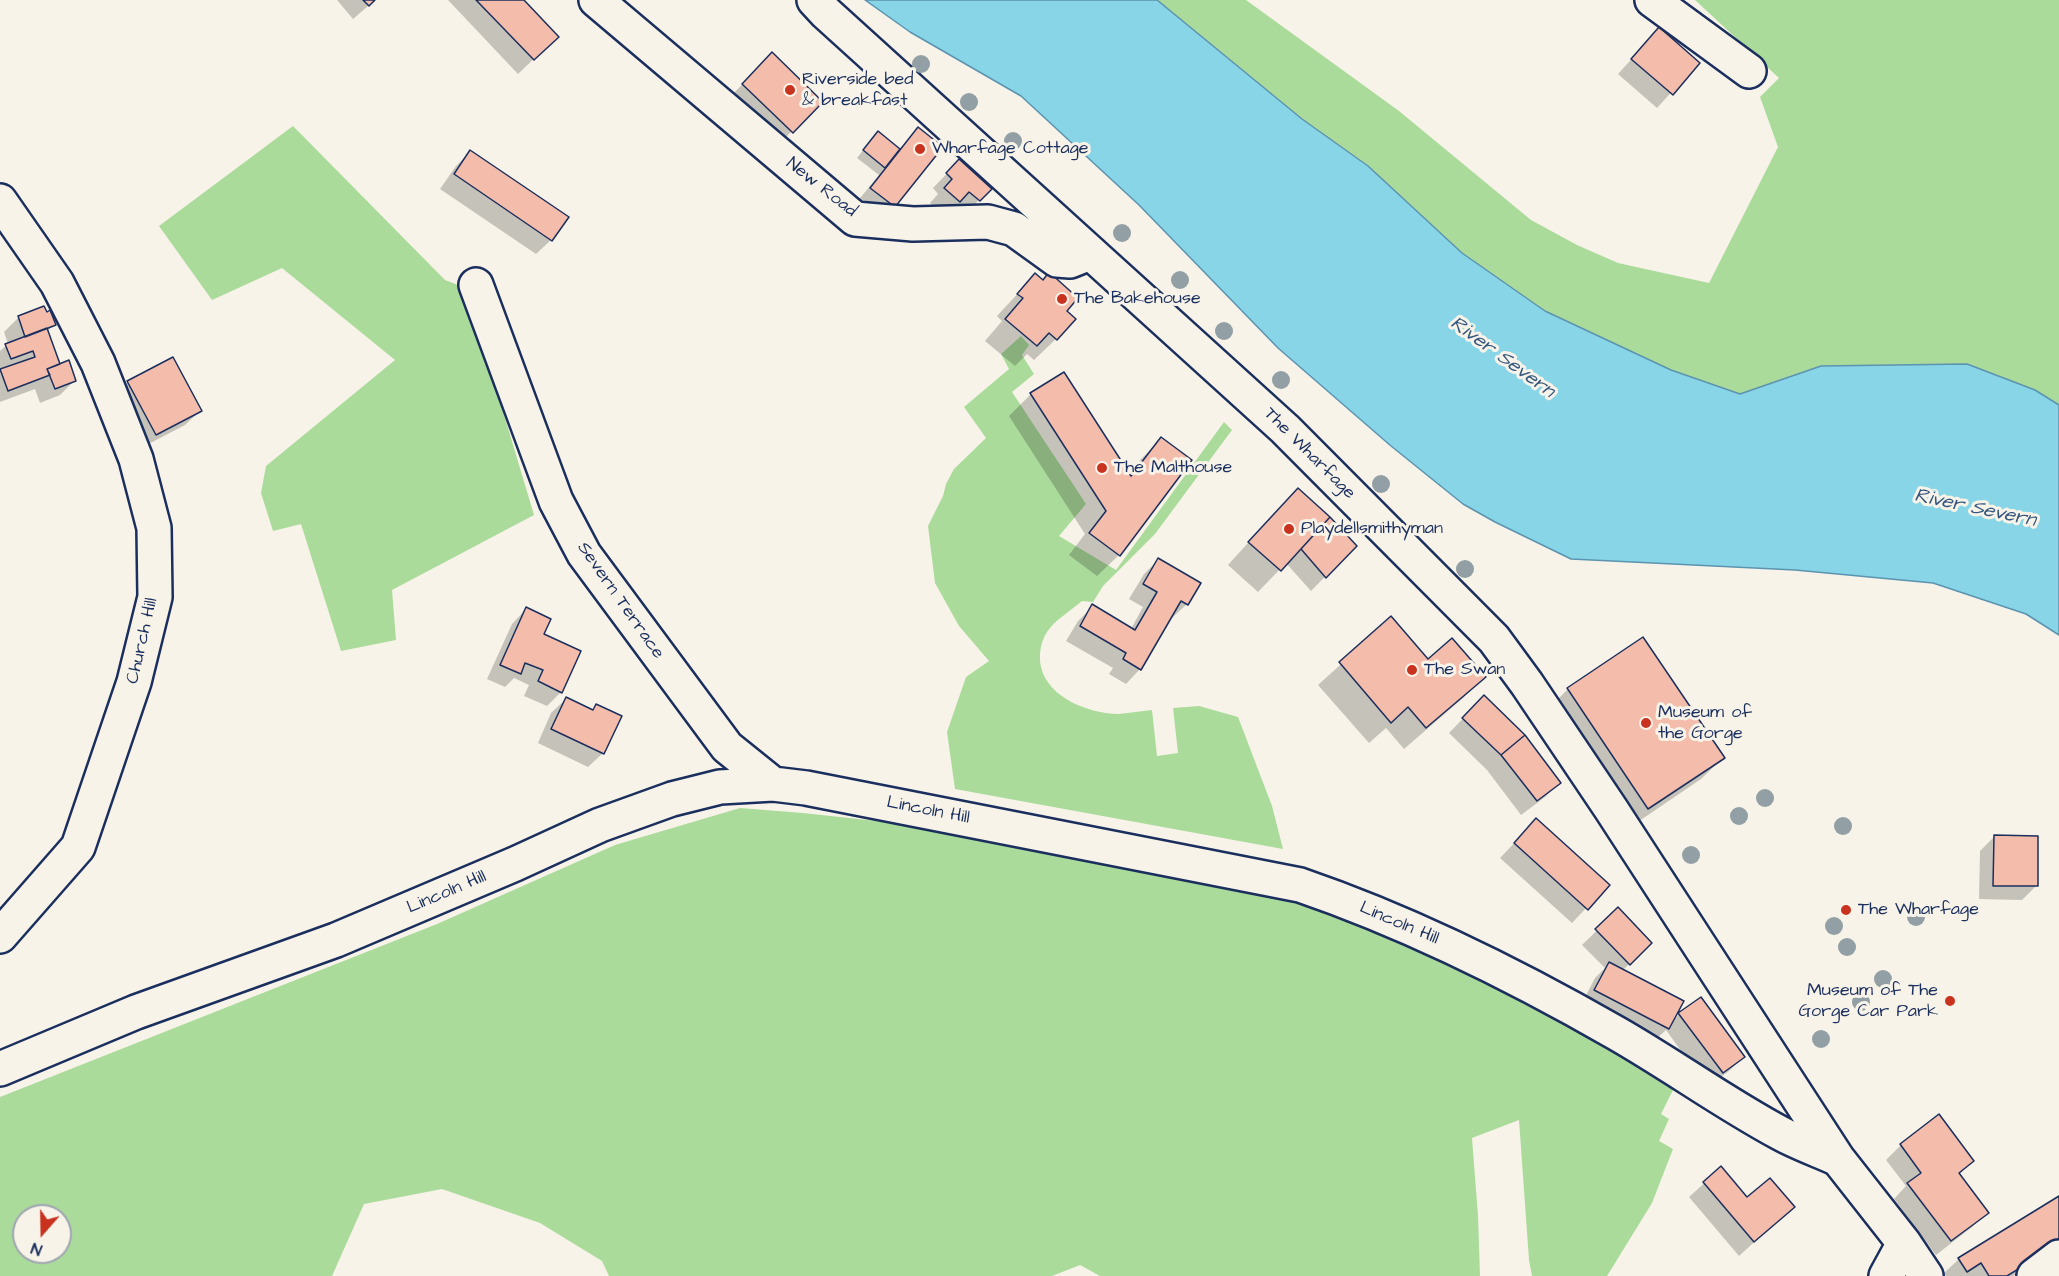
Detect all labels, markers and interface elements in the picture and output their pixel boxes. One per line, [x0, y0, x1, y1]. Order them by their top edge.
place label: Riverside bed & breakfast [802, 69, 914, 112]
marker: Riverside bed & breakfast [783, 83, 797, 97]
place label: Wharfage Cottage [932, 138, 1089, 160]
marker: Wharfage Cottage [913, 142, 927, 156]
street label: New Road [781, 154, 861, 222]
place label: The Bakehouse [1074, 288, 1201, 310]
marker: The Bakehouse [1055, 292, 1069, 306]
water label: River Severn [1445, 312, 1559, 404]
street label: The Wharfage [1259, 404, 1359, 504]
place label: The Malthouse [1114, 457, 1232, 479]
marker: The Malthouse [1095, 461, 1109, 475]
water label: River Severn [1912, 484, 2038, 534]
place label: Playdellsmithyman [1301, 518, 1443, 540]
marker: Playdellsmithyman [1282, 522, 1296, 536]
street label: Severn Terrace [572, 538, 668, 664]
street label: Church Hill [123, 596, 163, 686]
place label: The Swan [1424, 659, 1505, 681]
marker: The Swan [1405, 663, 1419, 677]
place label: Museum of the Gorge [1658, 702, 1752, 744]
marker: Museum of the Gorge [1639, 716, 1653, 730]
street label: Lincoln Hill [885, 792, 971, 830]
street label: Lincoln Hill [404, 867, 490, 919]
street label: Lincoln Hill [1356, 898, 1442, 950]
place label: The Wharfage [1858, 899, 1979, 921]
marker: The Wharfage [1839, 903, 1853, 917]
place label: Museum of The Gorge Car Park [1799, 980, 1938, 1022]
marker: Museum of The Gorge Car Park [1943, 994, 1957, 1008]
north arrow [12, 1204, 72, 1264]
text: N [28, 1237, 45, 1261]

